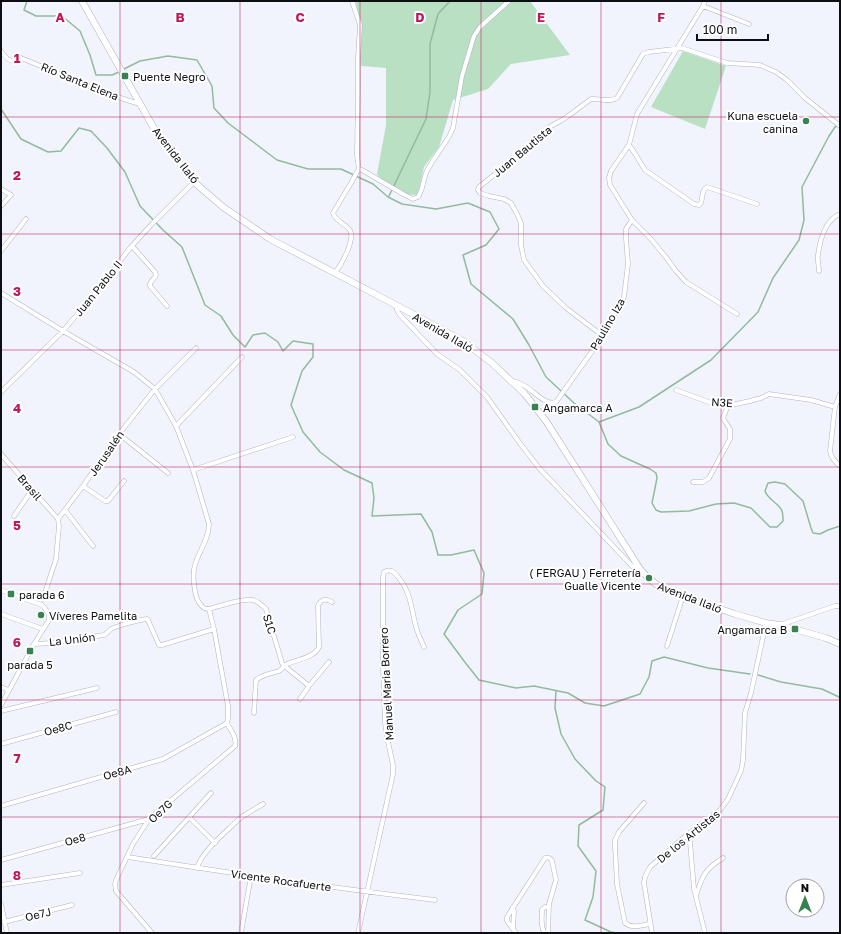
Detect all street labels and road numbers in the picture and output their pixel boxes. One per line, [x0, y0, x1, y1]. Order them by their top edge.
street label: Río Santa Elena [39, 60, 121, 102]
street label: Juan Bautista [490, 123, 554, 179]
street label: Avenida Ilaló [150, 124, 202, 186]
street label: Juan Pablo II [71, 257, 125, 319]
street label: Paulino Iza [587, 296, 627, 352]
street label: Avenida Ilaló [410, 309, 476, 355]
street label: N3E [711, 395, 733, 409]
street label: Jerusalén [86, 428, 126, 478]
street label: Brasil [15, 471, 45, 503]
street label: Avenida Ilaló [656, 579, 724, 615]
street label: S1C [261, 613, 279, 635]
street label: Manuel Maria Borrero [377, 627, 395, 741]
street label: La Unión [48, 630, 96, 648]
street label: Oe8C [42, 718, 74, 738]
street label: Oe8A [101, 762, 133, 782]
street label: Oe7G [145, 796, 175, 825]
street label: De los Artistas [654, 807, 722, 865]
street label: Oe8 [63, 830, 87, 848]
street label: Vicente Rocafuerte [230, 867, 332, 893]
street label: Oe7J [24, 904, 52, 924]

